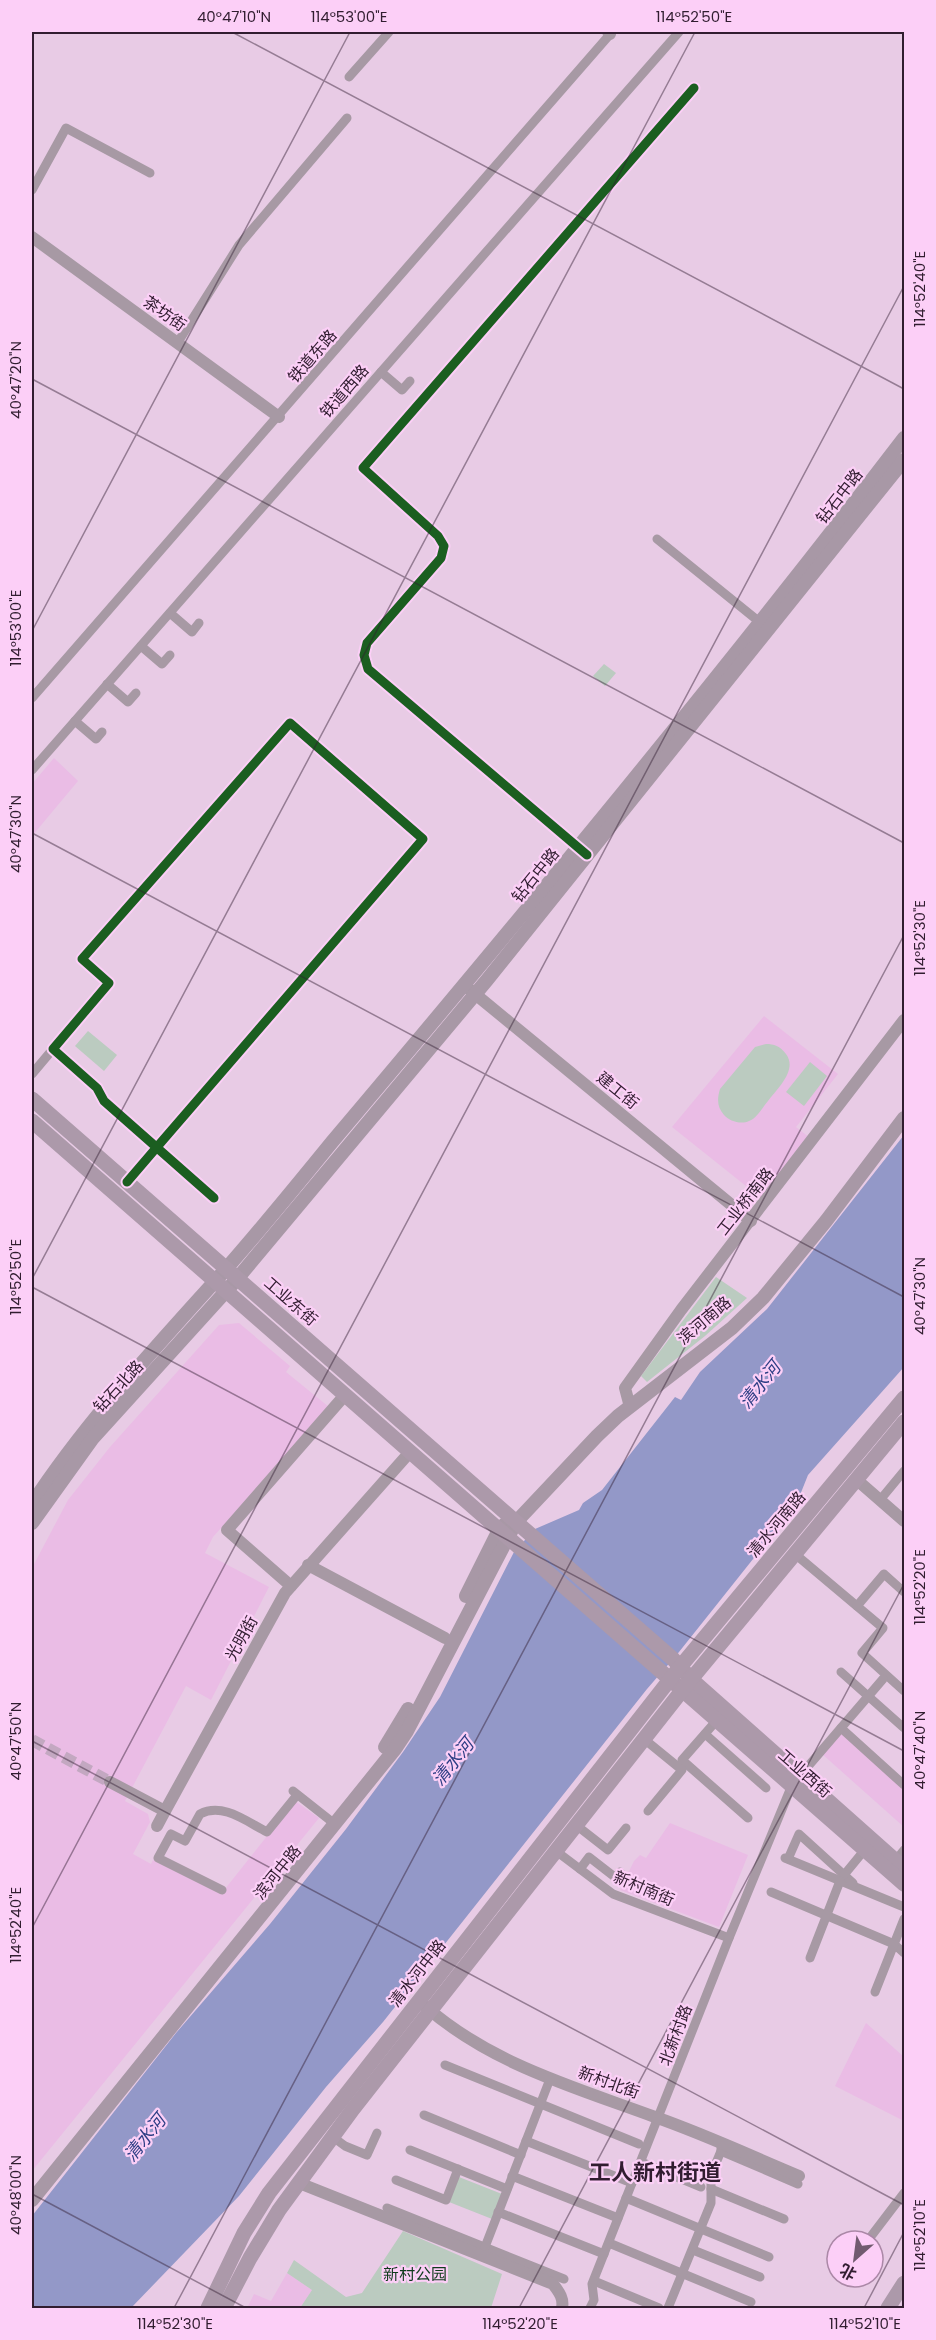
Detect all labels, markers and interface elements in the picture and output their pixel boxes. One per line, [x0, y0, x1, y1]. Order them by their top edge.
text: 40°47'10"N [197, 6, 271, 27]
text: 114°53'00"E [311, 6, 387, 27]
text: 114°52'50"E [656, 6, 732, 27]
text: 114°52'40"E [909, 251, 930, 327]
street label: 茶坊街 [138, 290, 191, 337]
street label: 铁道东路 [283, 325, 342, 388]
text: 40°47'20"N [5, 341, 26, 419]
street label: 铁道西路 [315, 360, 374, 423]
street label: 钻石中路 [811, 464, 868, 529]
text: 114°53'00"E [5, 590, 26, 666]
text: 40°47'30"N [5, 795, 26, 873]
street label: 钻石中路 [506, 843, 564, 907]
text: 114°52'30"E [909, 900, 930, 976]
street label: 建工街 [592, 1066, 644, 1114]
street label: 工业桥南路 [712, 1163, 779, 1240]
text: 114°52'50"E [5, 1239, 26, 1315]
text: 40°47'30"N [909, 1257, 930, 1335]
street label: 工业东街 [259, 1272, 322, 1331]
street label: 滨河南路 [672, 1291, 736, 1350]
water label: 清水河 [733, 1354, 788, 1414]
street label: 钻石北路 [88, 1355, 149, 1418]
street label: 清水河南路 [742, 1486, 811, 1562]
text: 114°52'20"E [909, 1549, 930, 1625]
street label: 光明街 [220, 1612, 263, 1665]
text: 40°47'50"N [5, 1702, 26, 1780]
text: 40°47'40"N [909, 1711, 930, 1789]
water label: 清水河 [426, 1731, 481, 1791]
street label: 工业西街 [773, 1744, 836, 1803]
street label: 滨河中路 [248, 1840, 306, 1904]
street label: 新村南街 [610, 1865, 678, 1912]
text: 114°52'40"E [5, 1887, 26, 1963]
street label: 清水河中路 [384, 1935, 451, 2012]
street label: 北新村路 [653, 2001, 698, 2069]
street label: 新村北街 [575, 2061, 643, 2104]
water label: 清水河 [118, 2107, 173, 2167]
text: 40°48'00"N [5, 2155, 26, 2235]
district label: 工人新村街道 [589, 2157, 721, 2188]
text: 114°52'10"E [909, 2199, 930, 2271]
north arrow [825, 2229, 885, 2289]
text: 北 [836, 2258, 861, 2286]
park label: 新村公园 [383, 2263, 447, 2286]
text: 114°52'30"E [137, 2313, 213, 2334]
text: 114°52'20"E [482, 2313, 558, 2334]
text: 114°52'10"E [829, 2313, 901, 2334]

